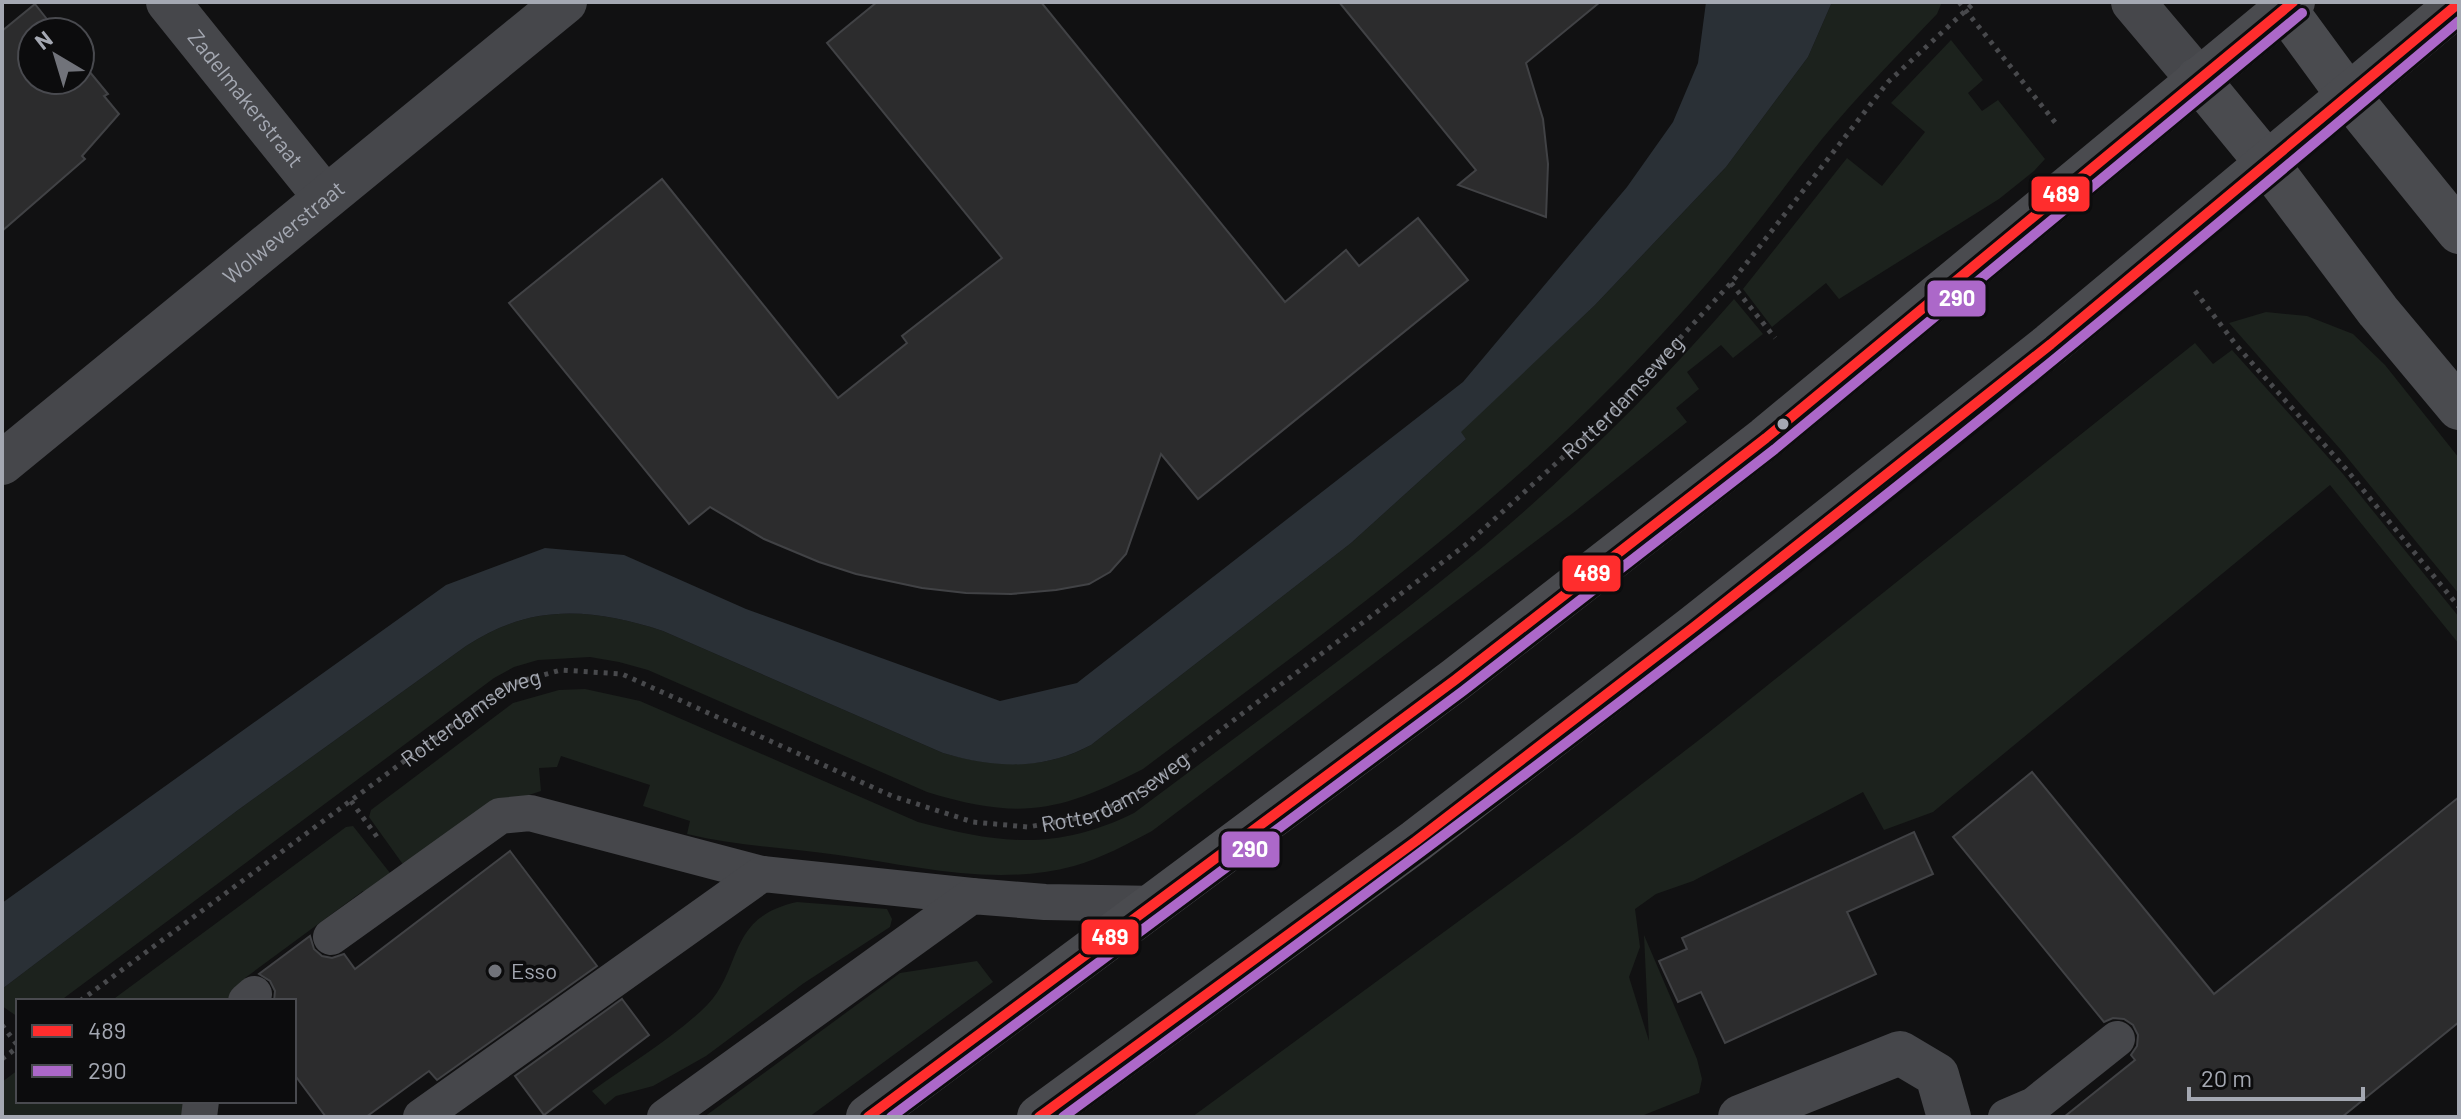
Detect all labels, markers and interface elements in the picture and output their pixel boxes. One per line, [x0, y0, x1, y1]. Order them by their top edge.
north arrow [16, 16, 96, 96]
street label: Zadelmakerstraat [183, 24, 310, 172]
text: N [29, 25, 57, 54]
street label: Wolweverstraat [217, 174, 349, 289]
line badge: 489 [2030, 175, 2091, 213]
text: 489 [2043, 180, 2079, 206]
line badge: 290 [1926, 279, 1987, 318]
text: 290 [1939, 284, 1975, 310]
street label: Rotterdamseweg [1556, 329, 1688, 464]
unlabelled marker [1775, 416, 1791, 432]
line badge: 489 [1561, 554, 1622, 593]
text: 489 [1574, 559, 1610, 585]
street label: Rotterdamseweg [395, 662, 543, 771]
street label: Rotterdamseweg [1039, 745, 1193, 836]
line badge: 290 [1220, 830, 1281, 869]
text: 290 [1232, 835, 1268, 861]
line badge: 489 [1080, 918, 1140, 956]
text: 489 [1092, 923, 1128, 949]
place label: Esso [511, 957, 557, 983]
marker: Esso [486, 962, 504, 980]
legend [16, 999, 296, 1103]
text: 489 [88, 1015, 126, 1044]
scale bar [2189, 1051, 2363, 1101]
text: 290 [88, 1055, 127, 1084]
text: 20 m [2201, 1063, 2252, 1092]

